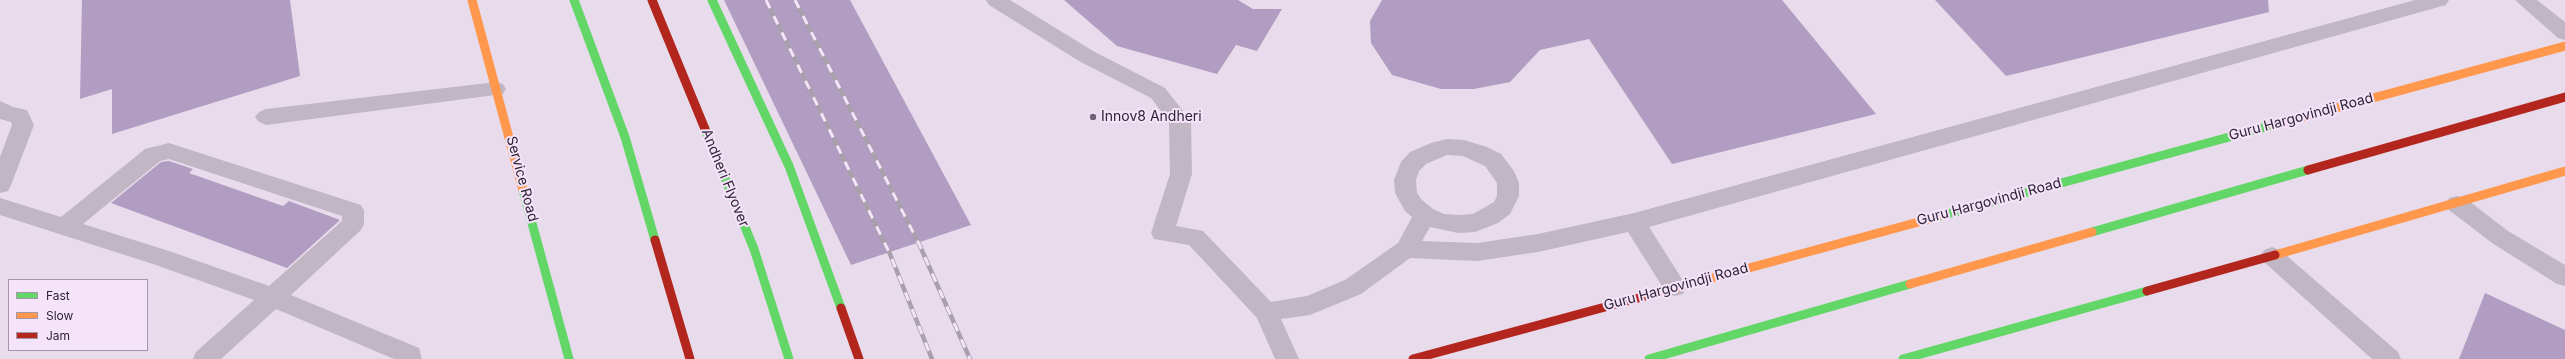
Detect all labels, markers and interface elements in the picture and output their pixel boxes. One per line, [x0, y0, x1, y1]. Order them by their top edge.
street label: Guru Hargovindji Road [2227, 90, 2375, 144]
place label: Innov8 Andheri [1101, 109, 1202, 125]
marker: Innov8 Andheri [1088, 112, 1098, 122]
street label: Andheri Flyover [698, 127, 752, 229]
street label: Service Road [503, 134, 541, 224]
street label: Guru Hargovindji Road [1915, 175, 2063, 229]
street label: Guru Hargovindji Road [1602, 260, 1750, 314]
legend [8, 279, 148, 351]
text: Fast [46, 288, 70, 303]
text: Slow [46, 308, 73, 323]
text: Jam [46, 328, 70, 343]

